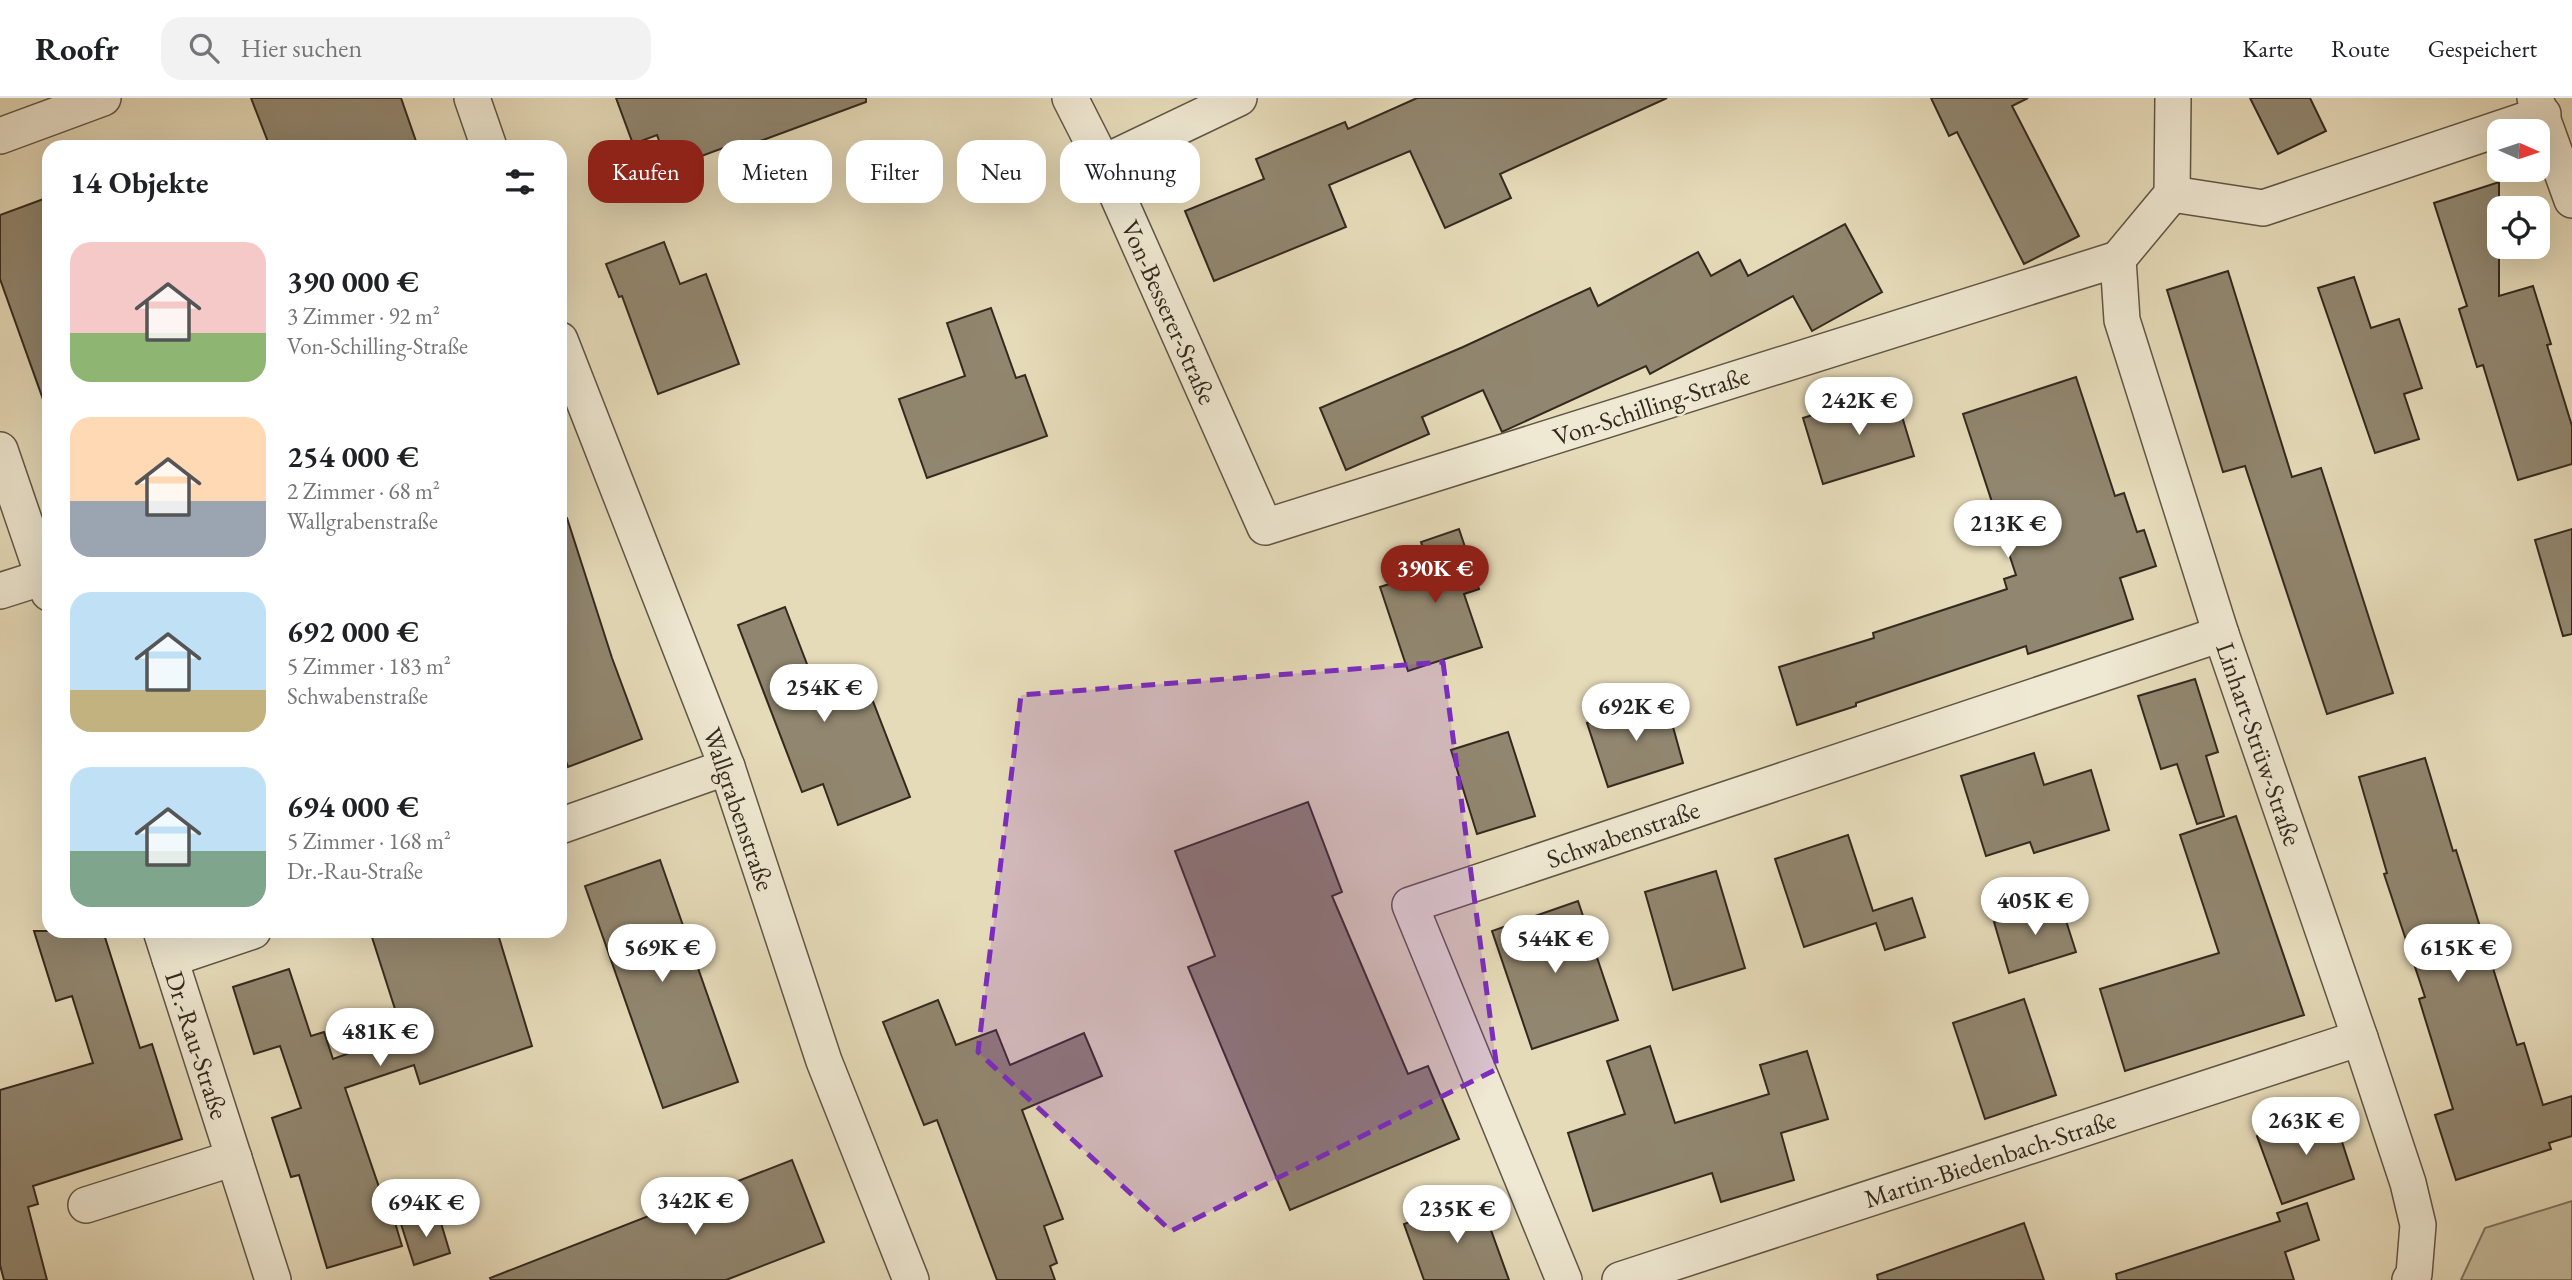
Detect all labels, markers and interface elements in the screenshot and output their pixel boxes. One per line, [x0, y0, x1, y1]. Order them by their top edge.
search box [161, 17, 651, 80]
text: Roofr [35, 27, 119, 70]
icon: search [185, 29, 223, 67]
text: Hier suchen [241, 31, 362, 65]
text: Karte [2242, 33, 2293, 64]
text: Route [2331, 33, 2390, 64]
text: Gespeichert [2428, 33, 2537, 64]
north arrow [2487, 119, 2550, 182]
map controls [2487, 119, 2550, 259]
chip: Kaufen [588, 140, 704, 203]
chip: Mieten [718, 140, 832, 203]
chip: Filter [846, 140, 943, 203]
chip: Neu [957, 140, 1046, 203]
chip: Wohnung [1060, 140, 1200, 203]
text: 14 Objekte [70, 163, 209, 202]
icon: filters [501, 163, 539, 201]
button: locate [2487, 196, 2550, 259]
street label: Von-Besserer-Straße [1113, 215, 1225, 409]
text: 390 000 € [287, 262, 419, 301]
icon: home [126, 270, 210, 354]
text: 3 Zimmer · 92 m² [287, 301, 440, 331]
text: Von-Schilling-Straße [287, 331, 468, 361]
street label: Von-Schilling-Straße [1548, 358, 1754, 454]
pin: 242K € [1802, 378, 1916, 437]
text: 242K € [1821, 385, 1897, 415]
text: 254 000 € [287, 437, 419, 476]
icon: home [126, 445, 210, 529]
text: 2 Zimmer · 68 m² [287, 476, 440, 506]
pin: 213K € [1951, 500, 2065, 560]
text: Wallgrabenstraße [287, 506, 438, 536]
text: 213K € [1970, 508, 2046, 538]
pin: 390K € [1378, 546, 1492, 605]
text: 390K € [1397, 553, 1473, 583]
text: 692 000 € [287, 612, 419, 651]
icon: home [126, 620, 210, 704]
street label: Linhart-Strüw-Straße [2208, 638, 2310, 850]
text: 5 Zimmer · 183 m² [287, 651, 451, 681]
pin: 254K € [767, 664, 881, 724]
text: 254K € [786, 672, 862, 702]
text: Schwabenstraße [287, 681, 428, 711]
pin: 692K € [1579, 684, 1693, 743]
text: 692K € [1598, 691, 1674, 721]
street label: Wallgrabenstraße [695, 723, 783, 895]
text: 694 000 € [287, 787, 419, 826]
street label: Schwabenstraße [1542, 792, 1704, 876]
icon: home [126, 795, 210, 879]
text: 5 Zimmer · 168 m² [287, 826, 451, 856]
text: Dr.-Rau-Straße [287, 856, 423, 886]
pin: 405K € [1978, 878, 2092, 937]
text: 405K € [1997, 885, 2073, 915]
pin: 544K € [1498, 916, 1612, 975]
text: 544K € [1517, 923, 1593, 953]
pin: 569K € [605, 924, 719, 984]
pin: 615K € [2401, 924, 2515, 984]
text: 569K € [624, 932, 700, 962]
text: 615K € [2420, 932, 2496, 962]
street label: Dr.-Rau-Straße [157, 967, 237, 1123]
pin: 481K € [323, 1009, 437, 1068]
text: 481K € [342, 1016, 418, 1046]
pin: 263K € [2249, 1098, 2363, 1157]
street label: Martin-Biedenbach-Straße [1860, 1102, 2120, 1216]
text: 263K € [2268, 1105, 2344, 1135]
pin: 342K € [638, 1178, 752, 1237]
pin: 694K € [369, 1180, 483, 1239]
text: 342K € [657, 1185, 733, 1215]
pin: 235K € [1400, 1186, 1514, 1245]
text: 694K € [388, 1187, 464, 1217]
text: 235K € [1419, 1193, 1495, 1223]

